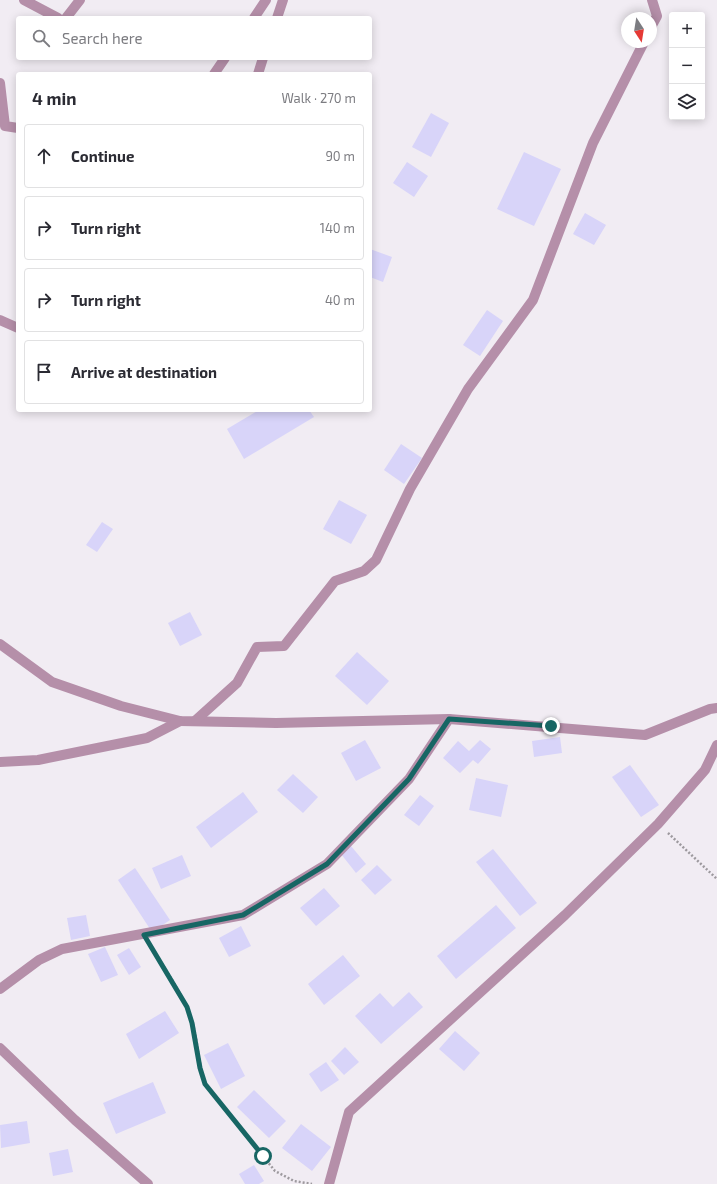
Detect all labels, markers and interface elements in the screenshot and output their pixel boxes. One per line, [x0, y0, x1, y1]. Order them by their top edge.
north arrow [621, 12, 657, 48]
map controls [669, 12, 705, 120]
button: + [669, 12, 705, 48]
search box [16, 16, 372, 60]
icon: search [30, 27, 52, 49]
text: Search here [62, 29, 143, 47]
button: − [669, 48, 705, 84]
button: layers [669, 84, 705, 120]
text: 4 min [32, 88, 76, 108]
text: Walk · 270 m [281, 90, 356, 106]
icon: ahead [33, 145, 55, 167]
text: Continue [71, 147, 134, 165]
text: 90 m [325, 148, 355, 164]
icon: right [33, 217, 55, 239]
text: Turn right [71, 219, 141, 237]
text: 140 m [320, 220, 355, 236]
icon: right [33, 289, 55, 311]
text: Turn right [71, 291, 141, 309]
text: 40 m [325, 292, 355, 308]
icon: arrive [33, 361, 55, 383]
text: Arrive at destination [71, 363, 217, 381]
route end [542, 717, 560, 735]
route start [254, 1147, 272, 1165]

